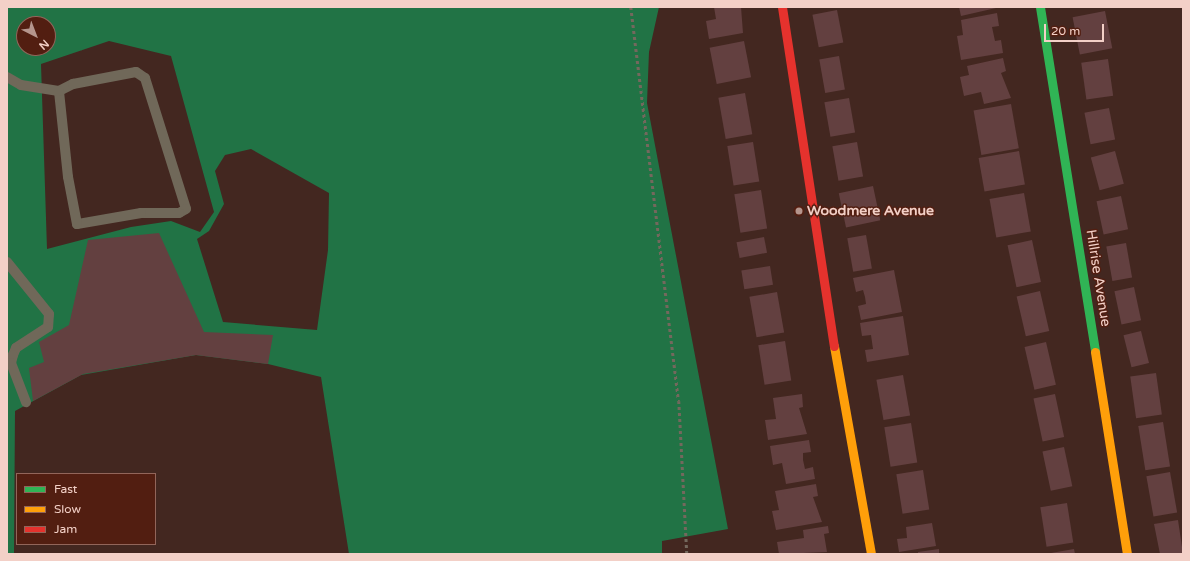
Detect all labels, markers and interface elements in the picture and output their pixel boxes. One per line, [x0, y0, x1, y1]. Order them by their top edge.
north arrow [16, 16, 56, 56]
scale bar [1046, 16, 1106, 42]
text: 20 m [1051, 24, 1080, 38]
text: N [36, 37, 51, 52]
place label: Woodmere Avenue [807, 203, 934, 219]
marker: Woodmere Avenue [794, 206, 804, 216]
street label: Hillrise Avenue [1082, 228, 1114, 328]
legend [16, 473, 156, 545]
text: Fast [54, 482, 77, 496]
text: Slow [54, 502, 81, 516]
text: Jam [54, 522, 77, 536]

